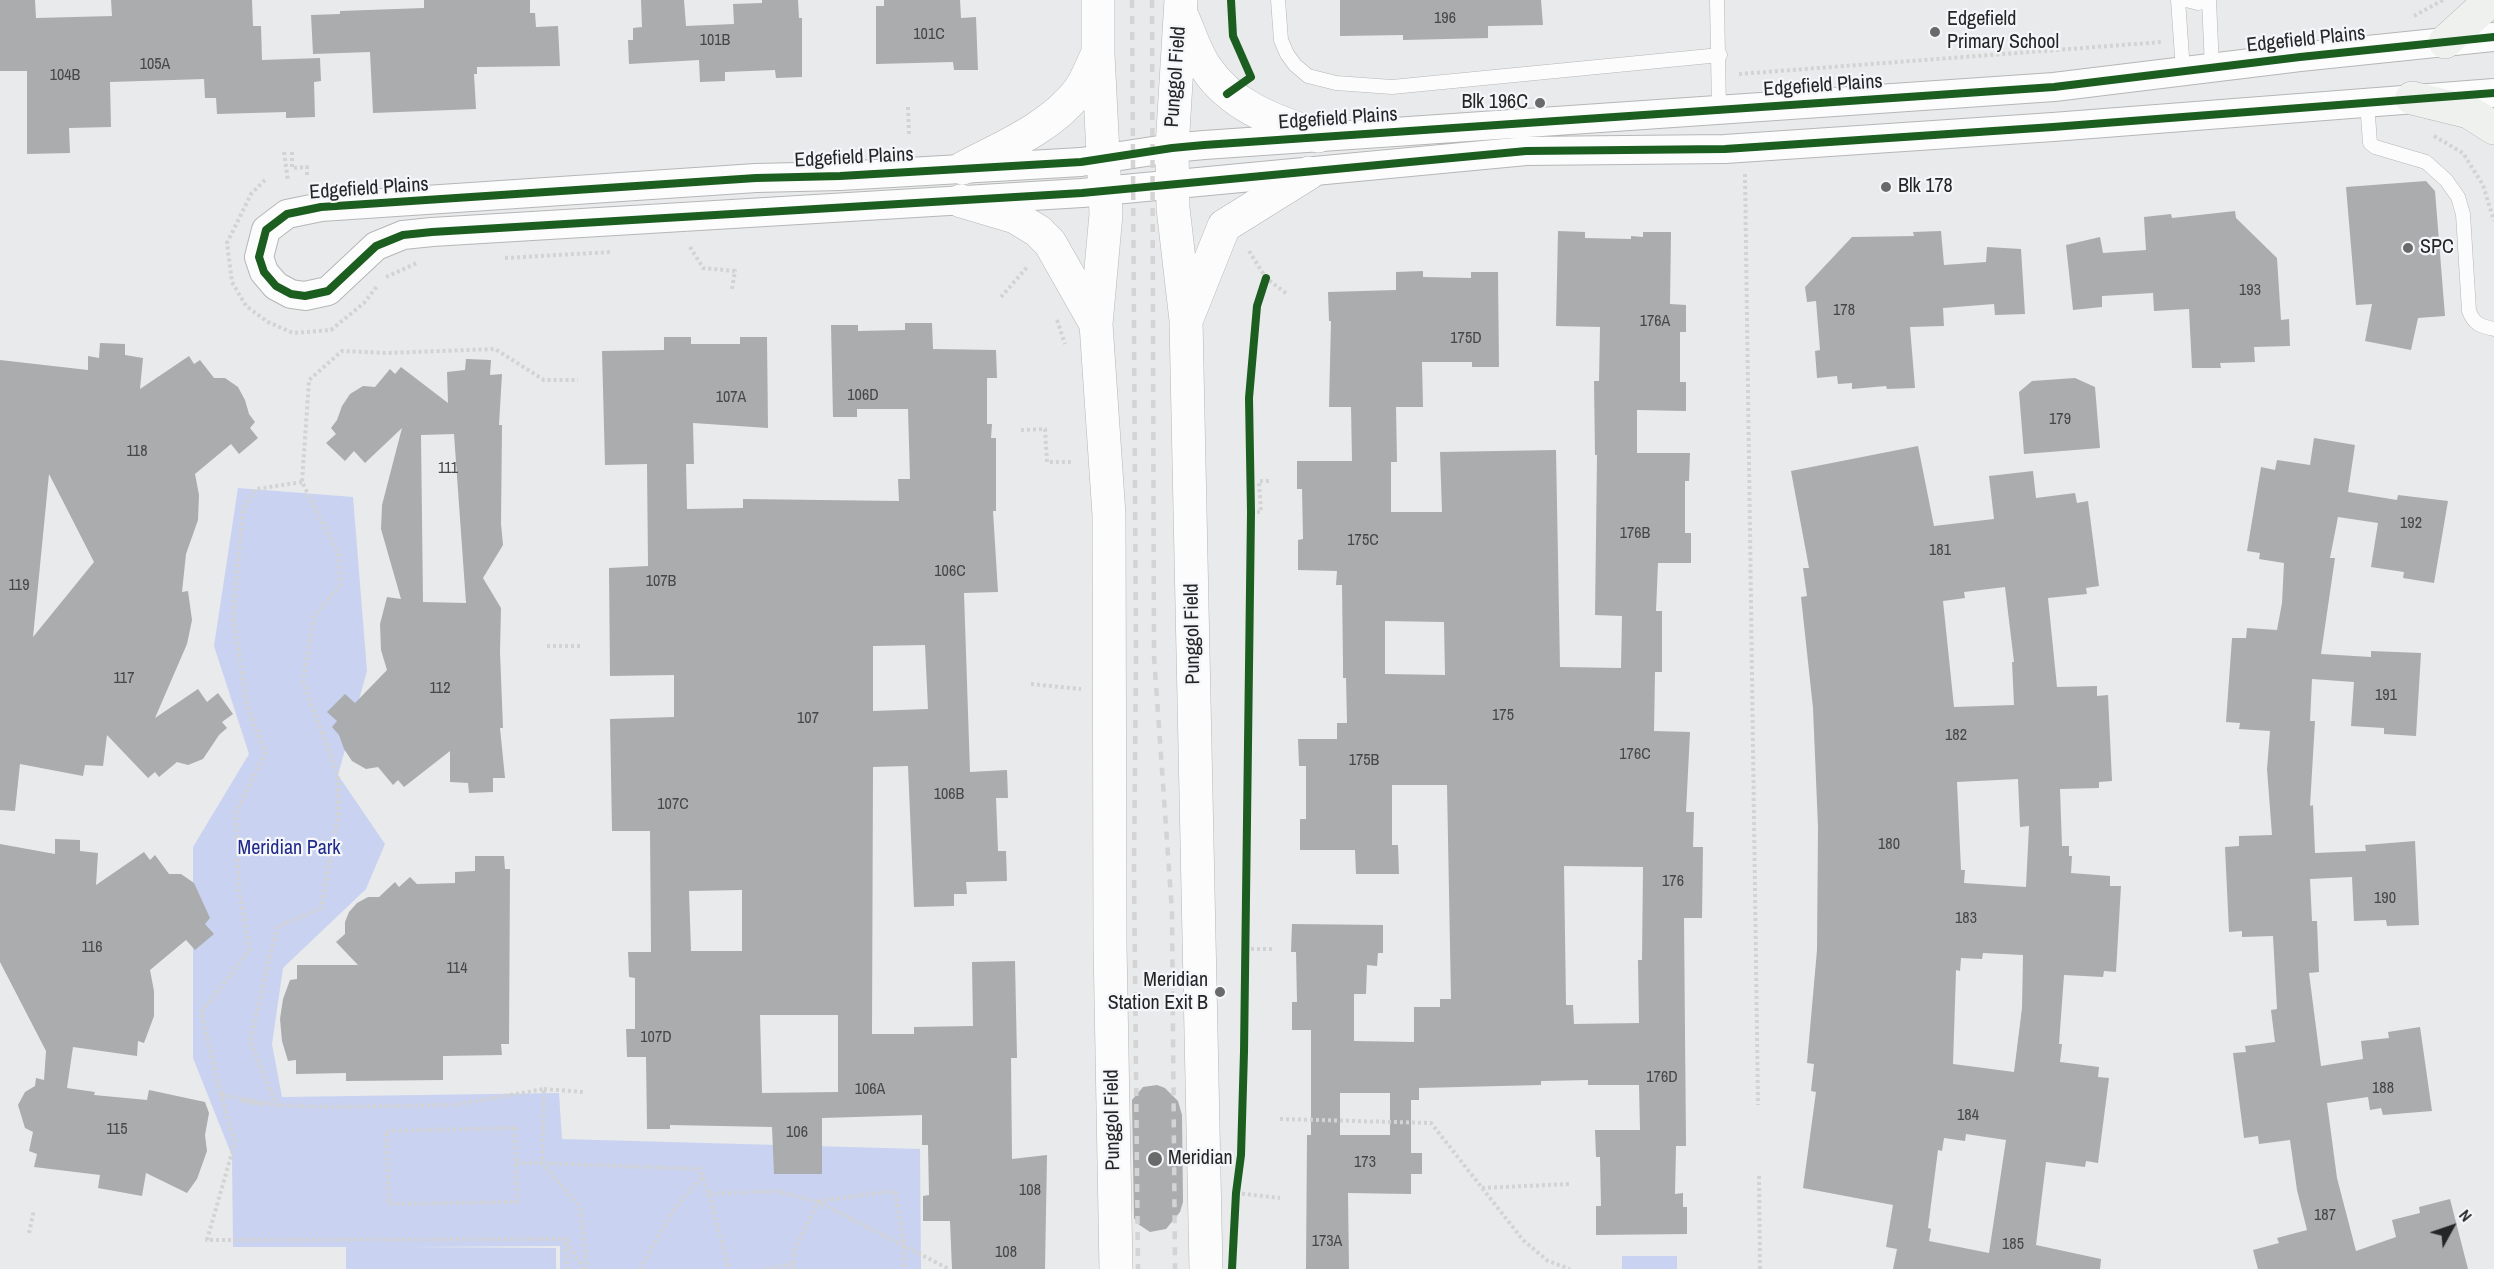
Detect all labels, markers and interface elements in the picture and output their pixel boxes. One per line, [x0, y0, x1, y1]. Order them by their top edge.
place label: Edgefield Primary School [1947, 8, 2059, 55]
house number: 196 [1434, 9, 1456, 29]
street label: Edgefield Plains [2245, 22, 2367, 58]
house number: 101C [913, 25, 945, 45]
marker: Edgefield Primary School [1928, 25, 1942, 39]
street label: Punggol Field [1160, 26, 1192, 128]
house number: 101B [700, 31, 730, 51]
house number: 105A [140, 55, 170, 75]
house number: 104B [50, 66, 80, 86]
street label: Edgefield Plains [1763, 70, 1883, 102]
place label: Blk 196C [1461, 91, 1528, 115]
marker: Blk 196C [1533, 96, 1547, 110]
street label: Edgefield Plains [1278, 103, 1398, 135]
street label: Edgefield Plains [794, 143, 914, 173]
street label: Edgefield Plains [309, 173, 429, 205]
place label: Blk 178 [1898, 175, 1953, 199]
marker: Blk 178 [1879, 180, 1893, 194]
place label: SPC [2420, 236, 2454, 260]
marker: SPC [2401, 241, 2415, 255]
house number: 193 [2239, 281, 2261, 301]
house number: 178 [1833, 301, 1855, 321]
house number: 176A [1640, 312, 1670, 332]
house number: 175D [1450, 329, 1482, 349]
house number: 106D [847, 386, 879, 406]
house number: 107A [716, 388, 746, 408]
house number: 179 [2049, 410, 2071, 430]
house number: 118 [127, 442, 147, 462]
house number: 111 [438, 459, 458, 479]
house number: 192 [2400, 514, 2422, 534]
house number: 176B [1620, 524, 1650, 544]
house number: 175C [1347, 531, 1379, 551]
house number: 181 [1929, 541, 1951, 561]
house number: 106C [934, 562, 966, 582]
house number: 107B [646, 572, 676, 592]
house number: 119 [9, 576, 29, 596]
street label: Punggol Field [1180, 583, 1206, 685]
house number: 117 [114, 669, 134, 689]
house number: 112 [430, 679, 450, 699]
house number: 191 [2375, 686, 2397, 706]
house number: 175 [1492, 706, 1514, 726]
house number: 107 [797, 709, 819, 729]
house number: 182 [1945, 726, 1967, 746]
house number: 176C [1619, 745, 1651, 765]
house number: 175B [1349, 751, 1379, 771]
house number: 106B [934, 785, 964, 805]
house number: 107C [657, 795, 689, 815]
house number: 180 [1878, 835, 1900, 855]
park label: Meridian Park [238, 837, 340, 861]
house number: 176 [1662, 872, 1684, 892]
house number: 190 [2374, 889, 2396, 909]
house number: 183 [1955, 909, 1977, 929]
house number: 116 [82, 938, 102, 958]
house number: 114 [447, 959, 467, 979]
place label: Meridian Station Exit B [1108, 969, 1208, 1016]
marker: Meridian Station Exit B [1213, 985, 1227, 999]
house number: 107D [640, 1028, 672, 1048]
house number: 176D [1646, 1068, 1678, 1088]
street label: Punggol Field [1100, 1069, 1126, 1171]
house number: 188 [2372, 1079, 2394, 1099]
house number: 106A [855, 1080, 885, 1100]
house number: 184 [1957, 1106, 1979, 1126]
house number: 115 [107, 1120, 127, 1140]
house number: 106 [786, 1123, 808, 1143]
place label: Meridian [1168, 1147, 1233, 1171]
marker: Meridian [1146, 1150, 1164, 1168]
house number: 173 [1354, 1153, 1376, 1173]
house number: 108 [1019, 1181, 1041, 1201]
north arrow [2422, 1197, 2482, 1257]
text: N [2454, 1205, 2477, 1226]
house number: 187 [2314, 1206, 2336, 1226]
house number: 173A [1312, 1232, 1342, 1252]
house number: 185 [2002, 1235, 2024, 1255]
house number: 108 [995, 1243, 1017, 1263]

